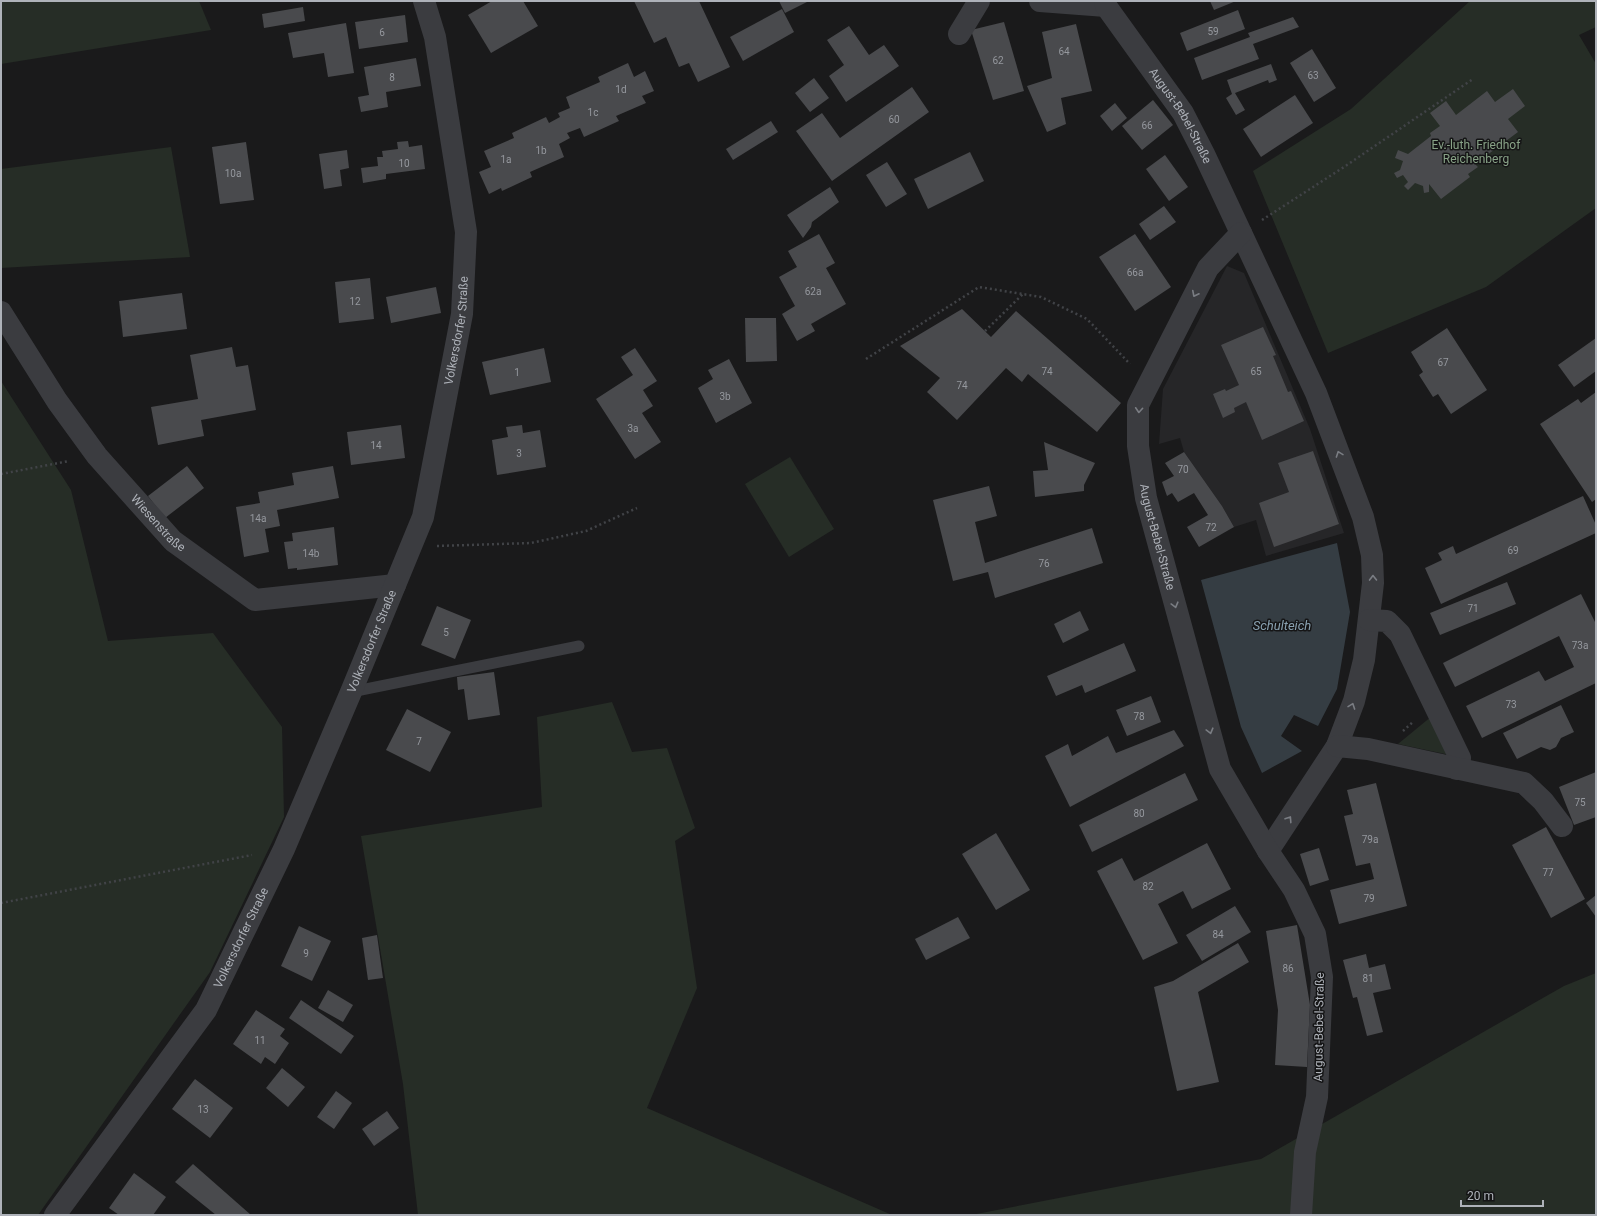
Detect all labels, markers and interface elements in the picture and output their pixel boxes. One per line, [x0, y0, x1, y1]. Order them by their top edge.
house number: 59 [1207, 26, 1219, 37]
house number: 6 [379, 27, 385, 38]
house number: 64 [1058, 46, 1070, 57]
house number: 62 [992, 55, 1004, 66]
street label: August-Bebel-Straße [1146, 65, 1214, 166]
house number: 63 [1307, 70, 1319, 81]
house number: 8 [389, 72, 395, 83]
house number: 1d [615, 84, 627, 95]
house number: 1c [588, 107, 598, 118]
house number: 60 [888, 114, 900, 125]
house number: 66 [1141, 120, 1153, 131]
park label: Ev.-luth. Friedhof Reichenberg [1432, 138, 1521, 166]
house number: 1b [535, 145, 547, 156]
house number: 1a [500, 154, 512, 165]
house number: 10 [398, 158, 410, 169]
house number: 10a [225, 168, 241, 179]
house number: 66a [1127, 267, 1143, 278]
street label: Volkersdorfer Straße [442, 276, 471, 386]
house number: 62a [805, 286, 821, 297]
one-way arrow [1192, 289, 1200, 297]
house number: 12 [349, 296, 361, 307]
house number: 67 [1437, 357, 1449, 368]
house number: 74 [1041, 366, 1053, 377]
house number: 65 [1250, 366, 1262, 377]
house number: 1 [514, 367, 520, 378]
house number: 74 [956, 380, 968, 391]
house number: 3b [719, 391, 731, 402]
one-way arrow [1134, 407, 1143, 413]
house number: 3a [627, 423, 639, 434]
house number: 14 [370, 440, 382, 451]
house number: 3 [516, 448, 522, 459]
one-way arrow [1335, 450, 1344, 457]
house number: 70 [1177, 464, 1189, 475]
street label: August-Bebel-Straße [1137, 483, 1178, 592]
street label: Wiesenstraße [128, 492, 188, 555]
house number: 14a [250, 513, 266, 524]
house number: 72 [1205, 522, 1217, 533]
house number: 69 [1507, 545, 1519, 556]
house number: 14b [303, 548, 320, 559]
house number: 76 [1038, 558, 1050, 569]
one-way arrow [1369, 575, 1377, 581]
street label: Volkersdorfer Straße [344, 588, 399, 695]
one-way arrow [1170, 602, 1179, 609]
house number: 71 [1467, 603, 1479, 614]
water label: Schulteich [1253, 618, 1311, 633]
house number: 5 [443, 627, 449, 638]
house number: 73a [1572, 640, 1588, 651]
house number: 73 [1505, 699, 1517, 710]
one-way arrow [1347, 702, 1356, 709]
house number: 78 [1133, 711, 1145, 722]
one-way arrow [1205, 727, 1214, 734]
house number: 7 [416, 736, 422, 747]
house number: 75 [1574, 797, 1586, 808]
house number: 80 [1133, 808, 1145, 819]
one-way arrow [1284, 816, 1292, 823]
house number: 79a [1362, 834, 1378, 845]
house number: 77 [1542, 867, 1554, 878]
house number: 82 [1142, 881, 1154, 892]
street label: Volkersdorfer Straße [211, 885, 271, 990]
house number: 79 [1363, 893, 1375, 904]
house number: 84 [1212, 929, 1224, 940]
house number: 9 [303, 948, 309, 959]
house number: 86 [1282, 963, 1294, 974]
street label: August-Bebel-Straße [1311, 972, 1327, 1082]
house number: 81 [1362, 973, 1374, 984]
house number: 11 [254, 1035, 266, 1046]
house number: 13 [197, 1104, 209, 1115]
scale bar [1461, 1182, 1543, 1208]
text: 20 m [1467, 1189, 1494, 1203]

